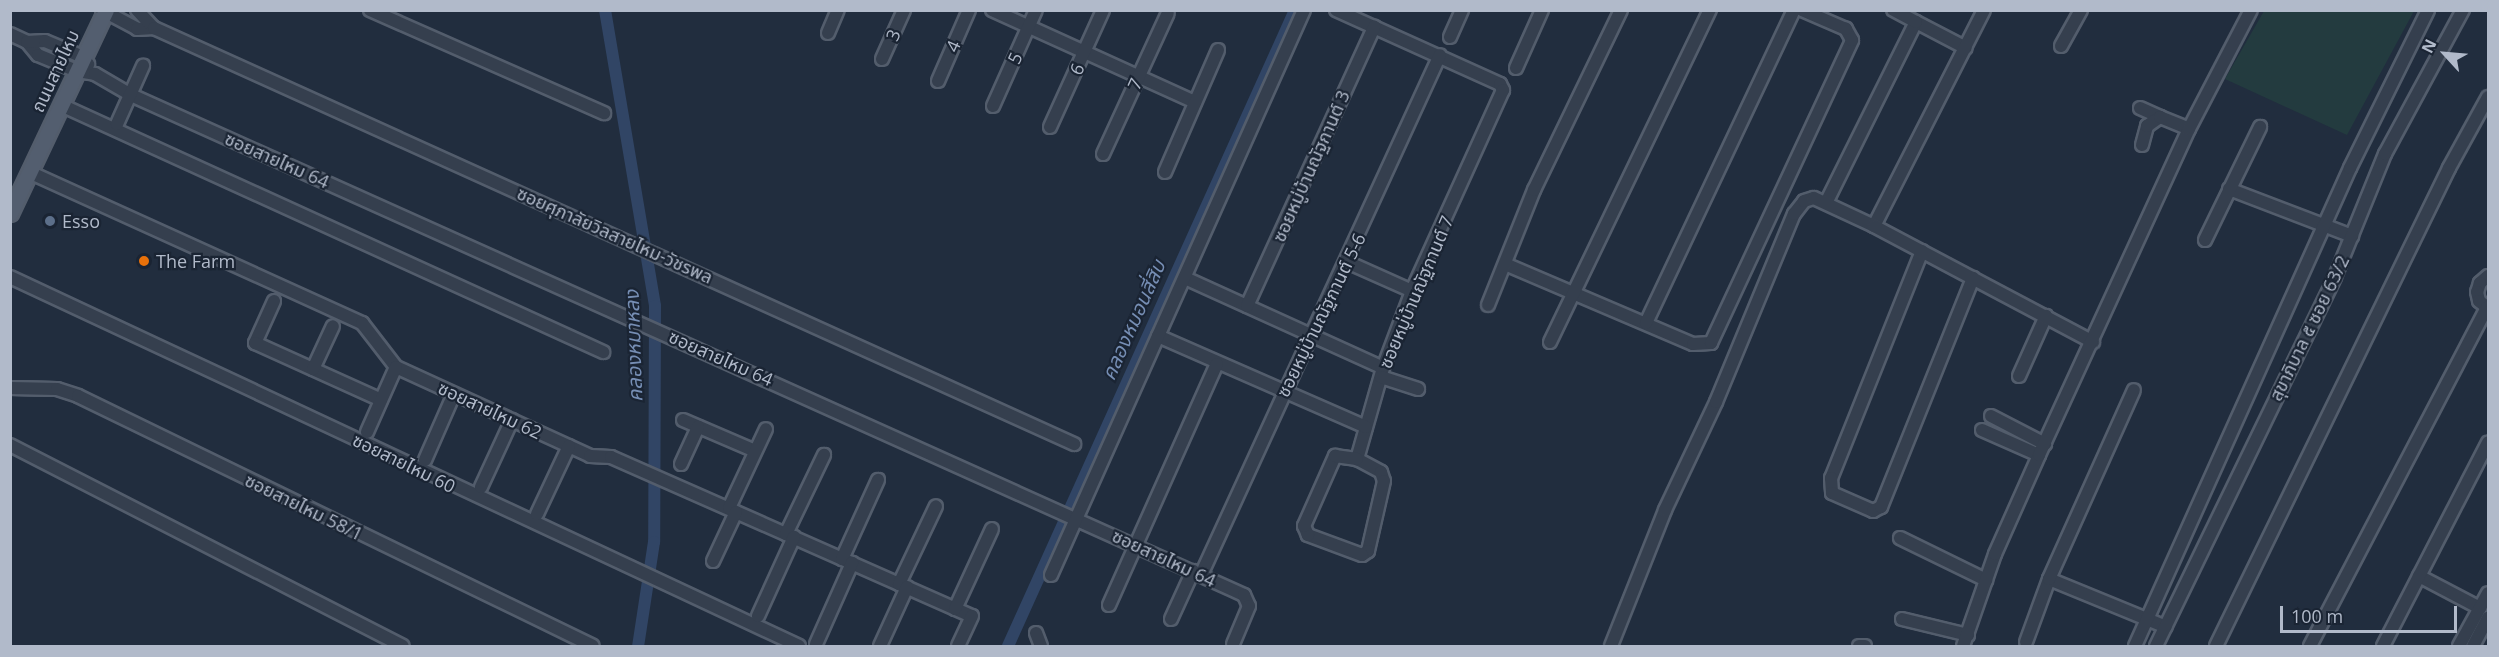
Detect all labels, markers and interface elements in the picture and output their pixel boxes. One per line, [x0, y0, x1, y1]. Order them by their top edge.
north arrow [2415, 24, 2475, 84]
street label: ถนนสายไหม [27, 26, 83, 116]
street label: 3 [881, 26, 905, 44]
text: N [2416, 35, 2442, 57]
street label: 4 [941, 37, 965, 55]
street label: 5 [1003, 49, 1027, 67]
street label: 6 [1065, 60, 1089, 78]
street label: 7 [1123, 75, 1147, 93]
street label: ซอยหมู่บ้านณัฐกานต์ 3 [1268, 87, 1354, 245]
street label: ซอยสายไหม 64 [222, 127, 332, 193]
street label: ซอยศุภาลัยวิลสายไหม-วัชรพล [514, 182, 716, 288]
place label: Esso [62, 210, 100, 232]
street label: ซอยหมู่บ้านณัฐกานต์ 7 [1374, 212, 1458, 372]
marker: Esso [43, 214, 57, 228]
street label: ซอยหมู่บ้านณัฐกานต์ 5-6 [1272, 230, 1370, 400]
place label: The Farm [156, 250, 235, 272]
street label: สุขาภิบาล ๕ ซอย 63/2 [2264, 252, 2354, 404]
marker: The Farm [137, 254, 151, 268]
water label: คลองหมอนสี่สิบ [1096, 256, 1170, 384]
water label: คลองหมาหลง [619, 290, 647, 402]
street label: ซอยสายไหม 64 [666, 325, 776, 391]
street label: ซอยสายไหม 62 [435, 377, 545, 443]
street label: ซอยสายไหม 60 [349, 429, 459, 497]
street label: ซอยสายไหม 58/1 [241, 469, 367, 545]
street label: ซอยสายไหม 64 [1109, 525, 1219, 591]
scale bar [2283, 594, 2460, 632]
text: 100 m [2291, 604, 2343, 628]

